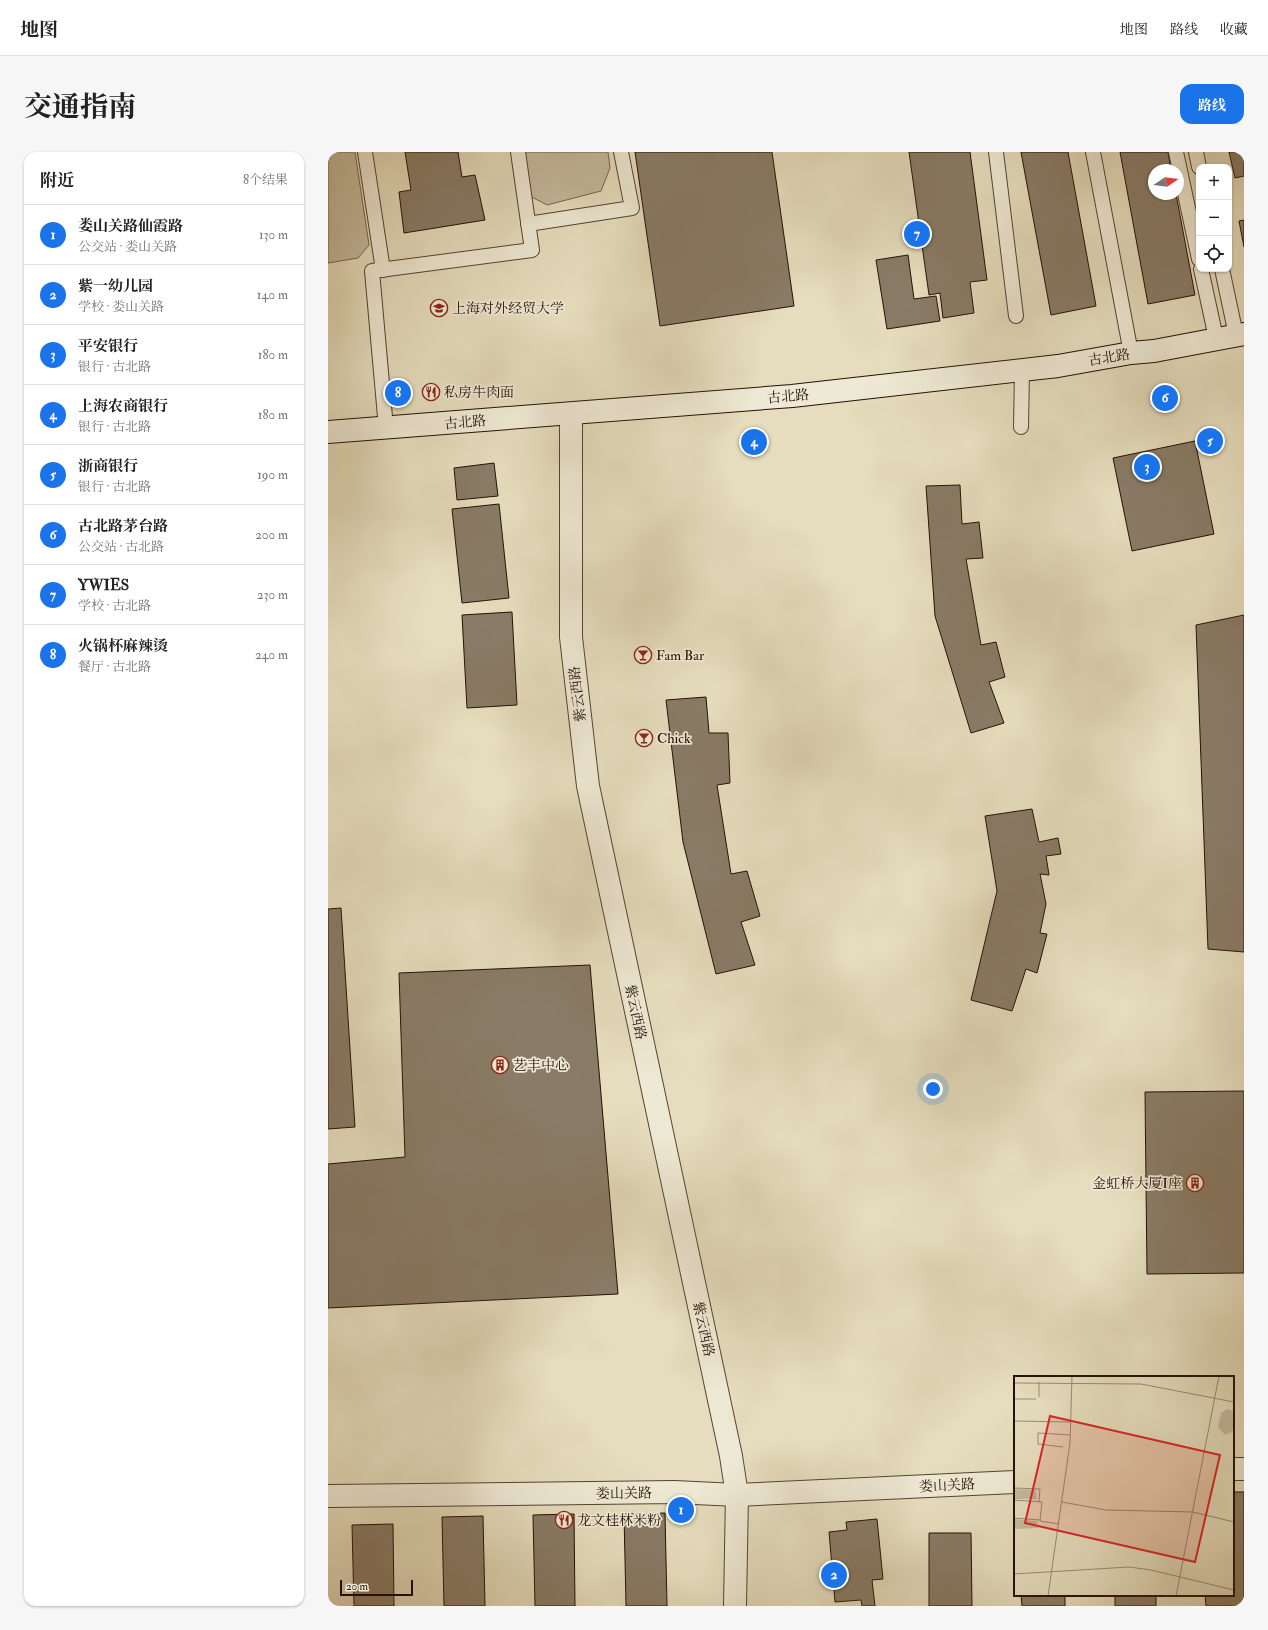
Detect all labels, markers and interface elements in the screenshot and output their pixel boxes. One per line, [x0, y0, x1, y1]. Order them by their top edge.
text: 地图 [20, 18, 58, 42]
text: 地图 [1120, 21, 1148, 38]
text: 路线 [1170, 21, 1198, 38]
text: 收藏 [1220, 21, 1248, 38]
button: 路线 [1180, 84, 1244, 124]
text: 交通指南 [24, 90, 136, 125]
north arrow [1148, 164, 1184, 200]
map controls [1196, 164, 1232, 272]
button: + [1196, 164, 1232, 200]
text: 附近 [40, 170, 74, 191]
text: 8个结果 [243, 172, 288, 188]
button: − [1196, 200, 1232, 236]
text: 娄山关路仙霞路 [78, 217, 183, 236]
pin: 7 [904, 219, 930, 249]
text: 1 [51, 227, 55, 243]
text: 130 m [259, 227, 288, 243]
button: locate [1196, 236, 1232, 272]
text: 公交站 · 娄山关路 [78, 239, 177, 255]
text: 紫一幼儿园 [78, 277, 153, 296]
text: 2 [50, 287, 56, 303]
text: 140 m [257, 287, 288, 303]
school or university icon: 上海对外经贸大学 [429, 298, 449, 318]
text: 学校 · 娄山关路 [78, 299, 164, 315]
place label: 上海对外经贸大学 [452, 300, 564, 317]
text: 平安银行 [78, 337, 138, 356]
street label: 古北路 [1087, 346, 1131, 369]
text: 3 [51, 347, 56, 363]
text: 180 m [258, 347, 288, 363]
text: 银行 · 古北路 [78, 359, 151, 375]
pin: 8 [385, 378, 411, 408]
restaurant icon: 私房牛肉面 [421, 382, 441, 402]
pin: 6 [1152, 383, 1178, 413]
place label: 私房牛肉面 [444, 384, 514, 401]
street label: 古北路 [766, 386, 810, 407]
text: 上海农商银行 [78, 397, 168, 416]
text: 4 [49, 407, 57, 423]
text: 180 m [258, 407, 288, 423]
street label: 古北路 [443, 412, 487, 433]
text: 银行 · 古北路 [78, 419, 151, 435]
pin: 5 [1197, 426, 1223, 456]
pin: 4 [741, 427, 767, 457]
pin: 3 [1134, 452, 1160, 482]
text: 浙商银行 [78, 457, 138, 476]
text: 5 [50, 467, 56, 483]
text: 190 m [257, 467, 288, 483]
text: 银行 · 古北路 [78, 479, 151, 495]
text: 古北路茅台路 [78, 517, 168, 536]
text: 6 [50, 527, 56, 543]
text: 200 m [255, 527, 288, 543]
text: 公交站 · 古北路 [78, 539, 164, 555]
text: YWIES [78, 576, 129, 595]
text: 7 [50, 587, 56, 603]
text: 230 m [257, 587, 288, 603]
text: 学校 · 古北路 [78, 598, 151, 614]
text: 火锅杯麻辣烫 [78, 637, 168, 656]
bar icon: Fam Bar [633, 645, 653, 665]
text: 8 [50, 647, 56, 663]
text: 240 m [255, 647, 288, 663]
place label: Fam Bar [656, 647, 705, 664]
text: 餐厅 · 古北路 [78, 659, 151, 675]
street label: 紫云西路 [566, 665, 589, 723]
bar icon: Chick [634, 728, 654, 748]
place label: Chick [657, 730, 691, 747]
street label: 紫云西路 [621, 983, 650, 1041]
building icon: 艺丰中心 [490, 1055, 510, 1075]
place label: 艺丰中心 [513, 1057, 569, 1074]
your location [923, 1079, 943, 1099]
building icon: 金虹桥大厦I座 [1185, 1173, 1205, 1193]
place label: 金虹桥大厦I座 [1092, 1175, 1182, 1192]
street label: 紫云西路 [689, 1300, 718, 1358]
inset map [1014, 1376, 1234, 1596]
street label: 娄山关路 [919, 1476, 975, 1495]
street label: 娄山关路 [596, 1485, 652, 1502]
pin: 1 [668, 1495, 694, 1525]
restaurant icon: 龙文桂林米粉 [554, 1510, 574, 1530]
place label: 龙文桂林米粉 [577, 1512, 661, 1529]
pin: 2 [821, 1560, 847, 1590]
scale bar [340, 1578, 413, 1597]
text: 20 m [346, 1580, 368, 1593]

